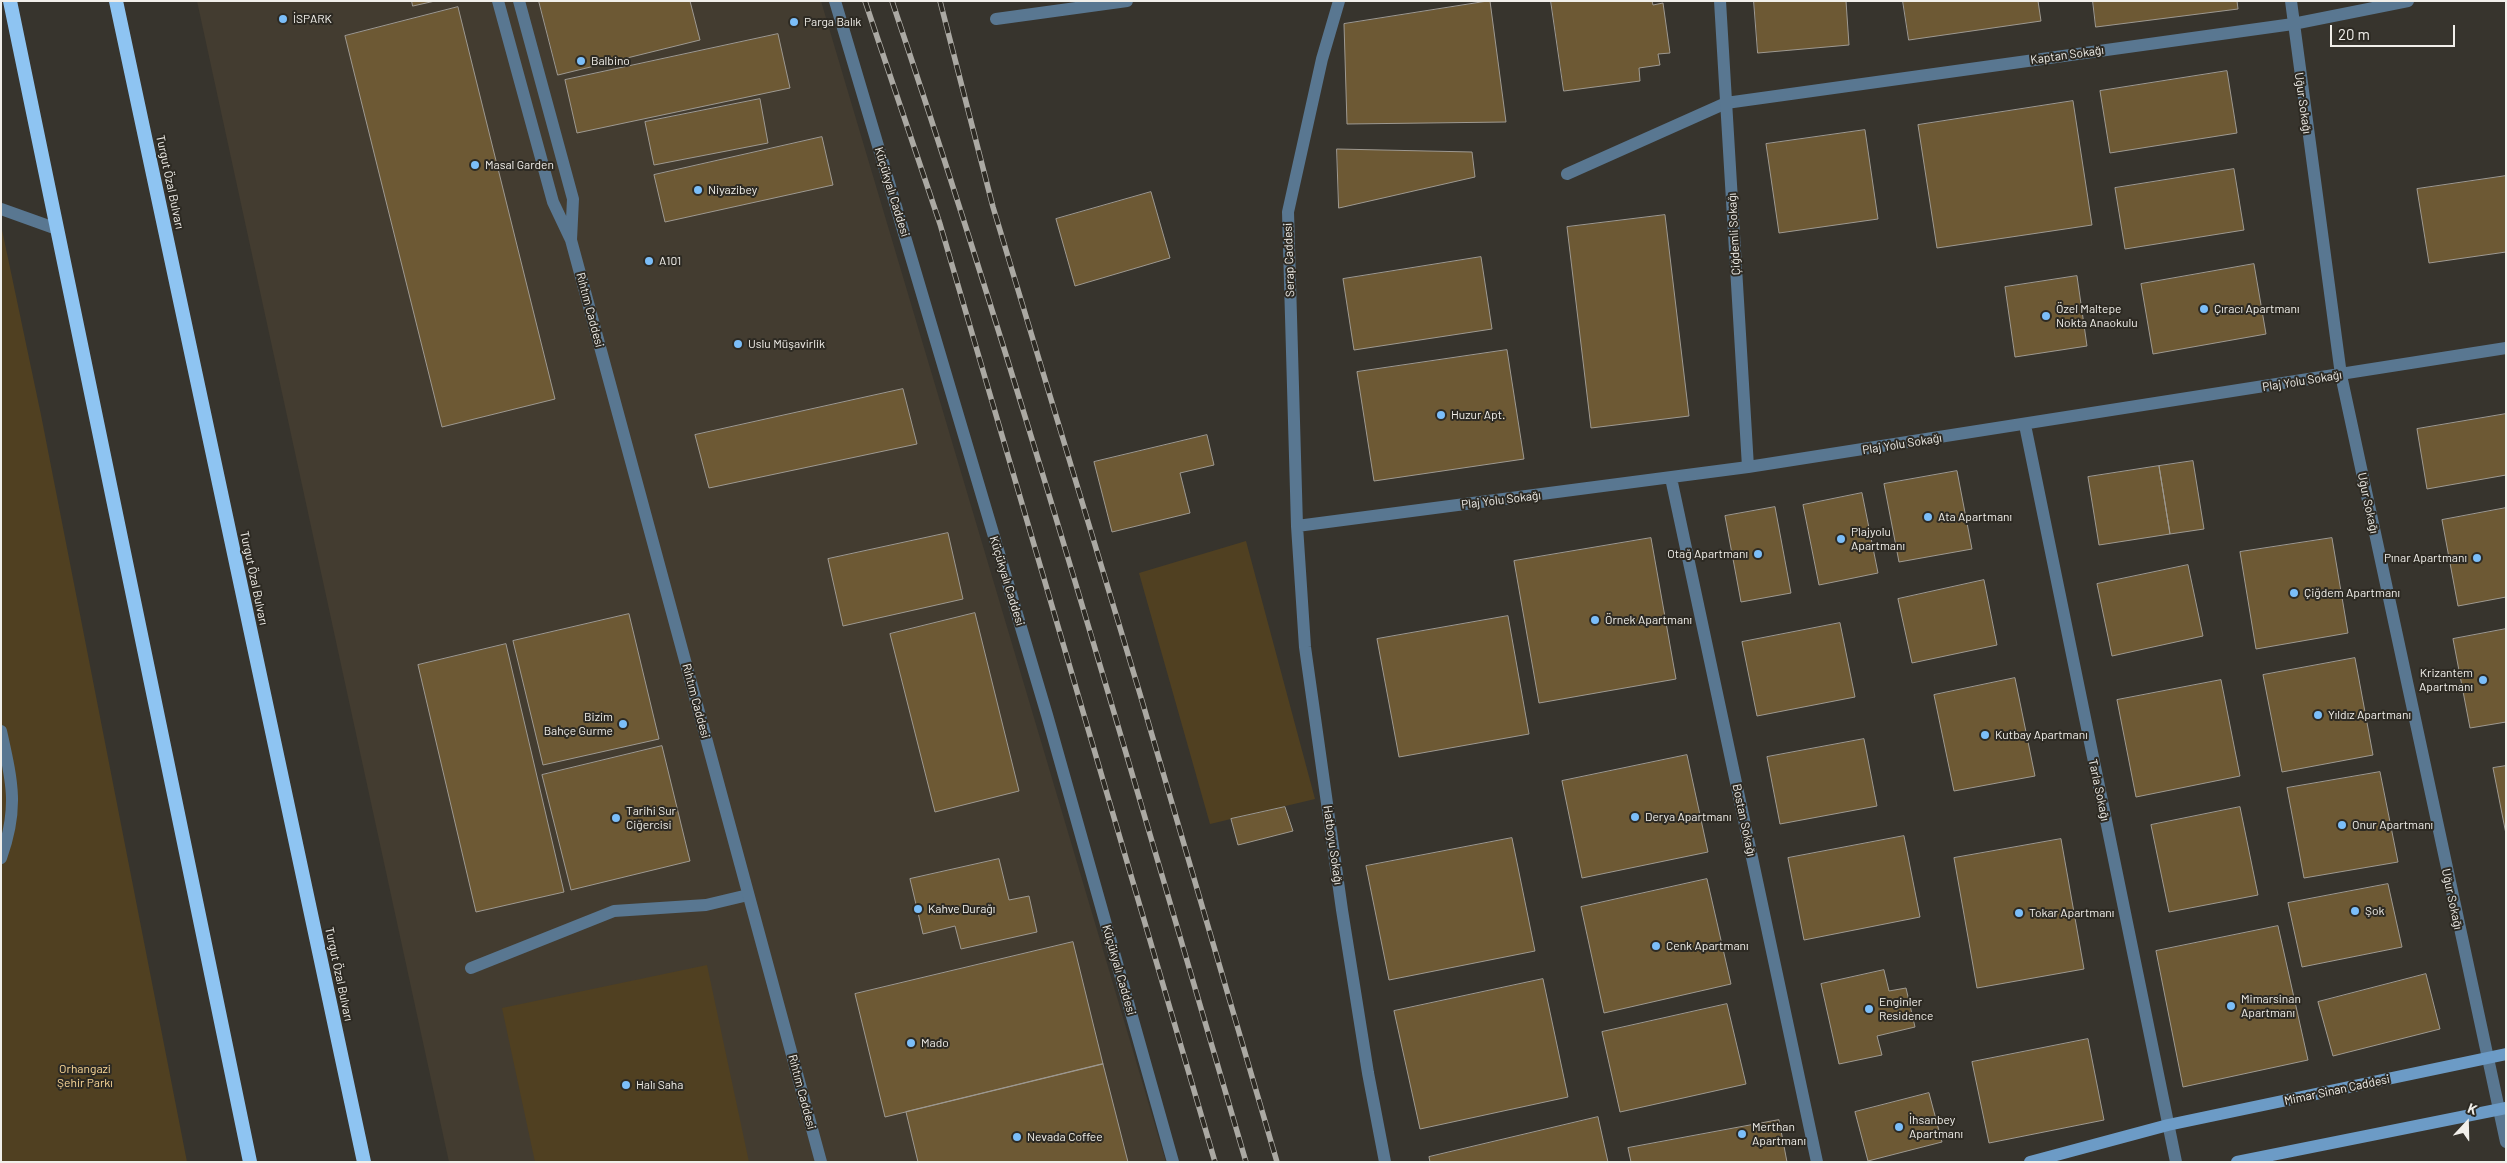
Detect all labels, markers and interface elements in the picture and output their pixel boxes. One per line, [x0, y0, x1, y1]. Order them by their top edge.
place label: İSPARK [293, 12, 332, 26]
marker: İSPARK [277, 13, 289, 25]
place label: Parga Balık [804, 15, 861, 29]
scale bar [2332, 15, 2457, 47]
marker: Parga Balık [788, 16, 800, 28]
text: 20 m [2338, 25, 2370, 43]
street label: Kaptan Sokağı [2029, 43, 2105, 67]
place label: Balbino [591, 54, 630, 68]
marker: Balbino [575, 55, 587, 67]
street label: Uğur Sokağı [2292, 71, 2314, 135]
street label: Turgut Özal Bulvarı [153, 134, 187, 230]
street label: Küçükyalı Caddesi [871, 145, 913, 239]
place label: Masal Garden [485, 158, 554, 172]
marker: Masal Garden [469, 159, 481, 171]
place label: Niyazibey [708, 183, 757, 197]
marker: Niyazibey [692, 184, 704, 196]
street label: Çiğdemli Sokağı [1725, 192, 1743, 276]
street label: Serap Caddesi [1281, 223, 1297, 297]
place label: A101 [659, 254, 681, 268]
marker: A101 [643, 255, 655, 267]
street label: Rıhtım Caddesi [573, 271, 607, 349]
place label: Özel Maltepe Nokta Anaokulu [2056, 302, 2138, 330]
place label: Çıracı Apartmanı [2214, 302, 2299, 316]
marker: Çıracı Apartmanı [2198, 303, 2210, 315]
marker: Özel Maltepe Nokta Anaokulu [2040, 310, 2052, 322]
place label: Uslu Müşavirlik [748, 337, 825, 351]
marker: Uslu Müşavirlik [732, 338, 744, 350]
street label: Plaj Yolu Sokağı [2261, 368, 2343, 394]
place label: Huzur Apt. [1451, 408, 1505, 422]
marker: Huzur Apt. [1435, 409, 1447, 421]
street label: Plaj Yolu Sokağı [1861, 431, 1943, 457]
street label: Uğur Sokağı [2355, 471, 2381, 535]
street label: Plaj Yolu Sokağı [1460, 488, 1542, 512]
place label: Ata Apartmanı [1938, 510, 2012, 524]
marker: Ata Apartmanı [1922, 511, 1934, 523]
place label: Plajyolu Apartmanı [1851, 525, 1905, 553]
street label: Turgut Özal Bulvarı [237, 530, 271, 626]
marker: Plajyolu Apartmanı [1835, 533, 1847, 545]
street label: Küçükyalı Caddesi [986, 534, 1028, 628]
place label: Otağ Apartmanı [1667, 547, 1748, 561]
marker: Otağ Apartmanı [1752, 548, 1764, 560]
place label: Pınar Apartmanı [2384, 551, 2467, 565]
marker: Pınar Apartmanı [2471, 552, 2483, 564]
place label: Çiğdem Apartmanı [2304, 586, 2400, 600]
marker: Çiğdem Apartmanı [2288, 587, 2300, 599]
place label: Örnek Apartmanı [1605, 613, 1692, 627]
marker: Örnek Apartmanı [1589, 614, 1601, 626]
street label: Rıhtım Caddesi [679, 662, 713, 740]
place label: Krizantem Apartmanı [2419, 666, 2473, 694]
marker: Krizantem Apartmanı [2477, 674, 2489, 686]
place label: Yıldız Apartmanı [2328, 708, 2411, 722]
marker: Yıldız Apartmanı [2312, 709, 2324, 721]
place label: Bizim Bahçe Gurme [544, 710, 613, 738]
marker: Bizim Bahçe Gurme [617, 718, 629, 730]
place label: Kutbay Apartmanı [1995, 728, 2088, 742]
marker: Kutbay Apartmanı [1979, 729, 1991, 741]
street label: Tarla Sokağı [2085, 758, 2113, 822]
street label: Bostan Sokağı [1729, 782, 1759, 858]
place label: Tarihi Sur Ciğercisi [626, 804, 676, 832]
street label: Hatboyu Sokağı [1320, 804, 1346, 886]
place label: Derya Apartmanı [1645, 810, 1731, 824]
marker: Derya Apartmanı [1629, 811, 1641, 823]
marker: Tarihi Sur Ciğercisi [610, 812, 622, 824]
place label: Onur Apartmanı [2352, 818, 2433, 832]
marker: Onur Apartmanı [2336, 819, 2348, 831]
street label: Uğur Sokağı [2439, 867, 2465, 931]
place label: Kahve Durağı [928, 902, 995, 916]
marker: Kahve Durağı [912, 903, 924, 915]
place label: Şok [2365, 904, 2385, 918]
marker: Şok [2349, 905, 2361, 917]
place label: Tokar Apartmanı [2029, 906, 2114, 920]
marker: Tokar Apartmanı [2013, 907, 2025, 919]
street label: Küçükyalı Caddesi [1099, 923, 1139, 1017]
street label: Turgut Özal Bulvarı [322, 926, 356, 1022]
place label: Cenk Apartmanı [1666, 939, 1749, 953]
marker: Cenk Apartmanı [1650, 940, 1662, 952]
place label: Mimarsinan Apartmanı [2241, 992, 2301, 1020]
place label: Enginler Residence [1879, 995, 1933, 1023]
marker: Mimarsinan Apartmanı [2225, 1000, 2237, 1012]
marker: Enginler Residence [1863, 1003, 1875, 1015]
place label: Mado [921, 1036, 949, 1050]
marker: Mado [905, 1037, 917, 1049]
street label: Rıhtım Caddesi [785, 1053, 819, 1131]
park label: Orhangazi Şehir Parkı [57, 1062, 113, 1090]
street label: Mimar Sinan Caddesi [2283, 1072, 2391, 1108]
place label: Halı Saha [636, 1078, 683, 1092]
marker: Halı Saha [620, 1079, 632, 1091]
north arrow [2442, 1098, 2492, 1148]
text: K [2465, 1099, 2480, 1118]
place label: İhsanbey Apartmanı [1909, 1113, 1963, 1141]
place label: Merthan Apartmanı [1752, 1120, 1806, 1148]
marker: İhsanbey Apartmanı [1893, 1121, 1905, 1133]
marker: Merthan Apartmanı [1736, 1128, 1748, 1140]
place label: Nevada Coffee [1027, 1130, 1103, 1144]
marker: Nevada Coffee [1011, 1131, 1023, 1143]

